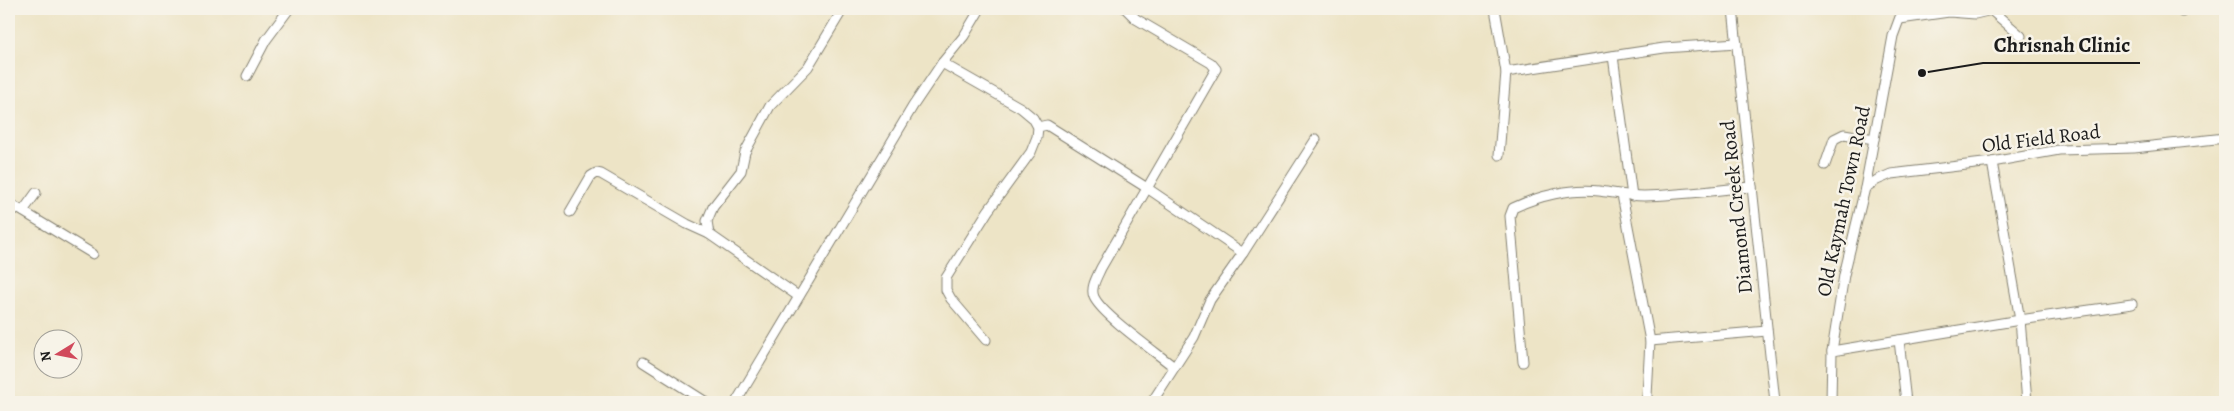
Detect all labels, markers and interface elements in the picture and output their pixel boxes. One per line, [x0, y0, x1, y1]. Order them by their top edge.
callout: Chrisnah Clinic [1983, 27, 2140, 63]
text: Chrisnah Clinic [1994, 31, 2130, 59]
street label: Old Kaymah Town Road [1810, 103, 1877, 299]
street label: Old Field Road [1980, 118, 2102, 159]
street label: Diamond Creek Road [1714, 119, 1759, 295]
north arrow [32, 328, 82, 378]
text: N [35, 349, 56, 363]

